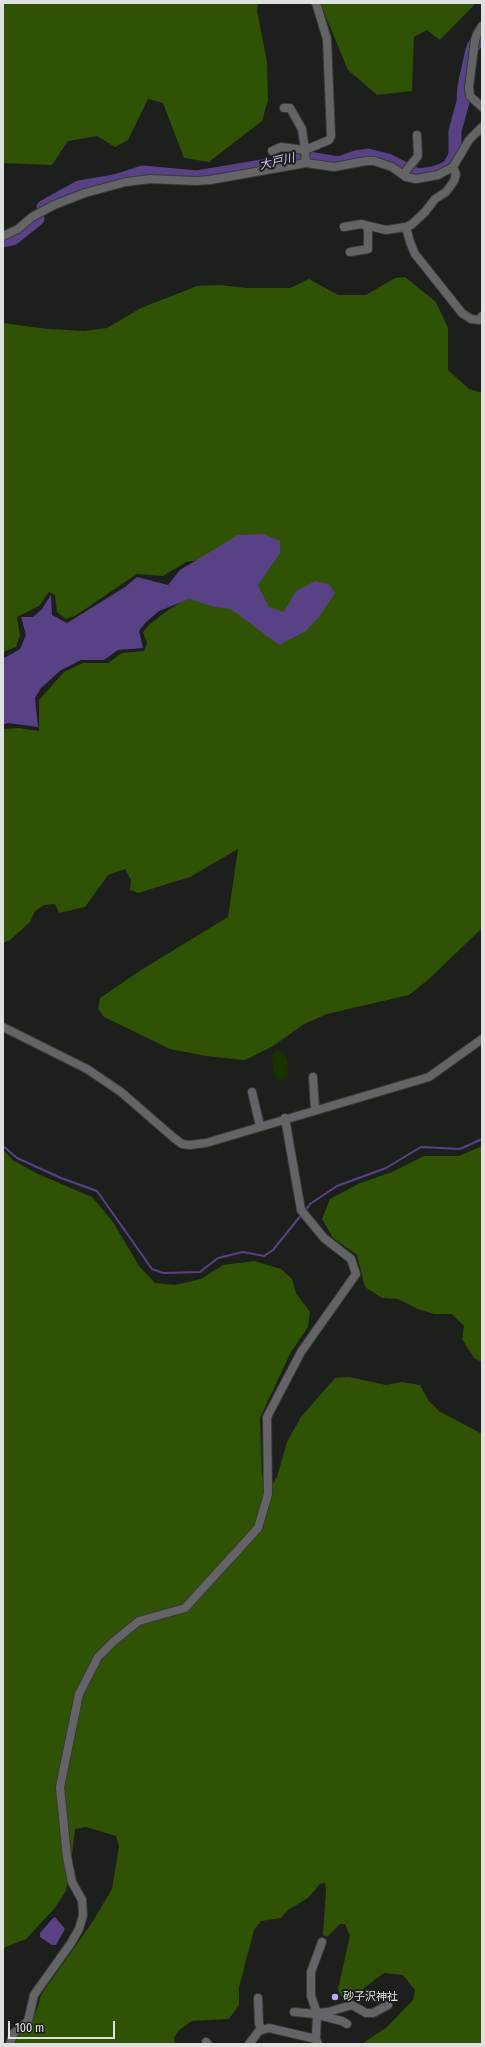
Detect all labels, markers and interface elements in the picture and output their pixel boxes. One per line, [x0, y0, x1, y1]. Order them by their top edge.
water label: 大戸川 [258, 151, 296, 173]
place label: 砂子沢神社 [343, 1990, 398, 2004]
marker: 砂子沢神社 [330, 1992, 340, 2002]
scale bar [10, 2013, 117, 2039]
text: 100 m [15, 2021, 44, 2035]

